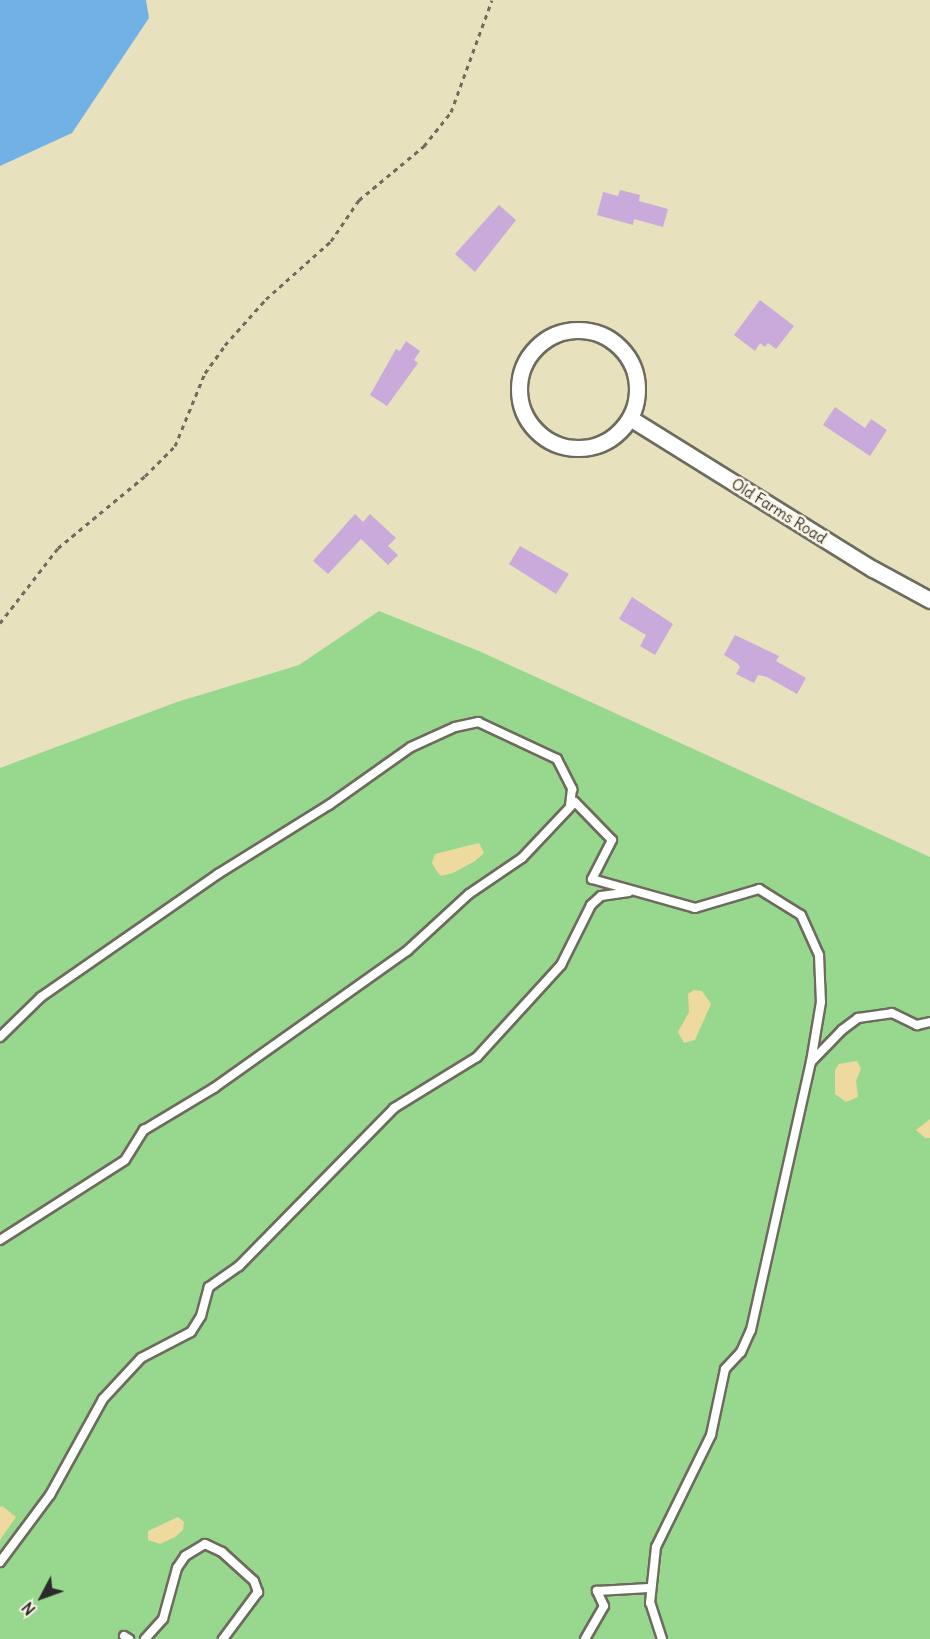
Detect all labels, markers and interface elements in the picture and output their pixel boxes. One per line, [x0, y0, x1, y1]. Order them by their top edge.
street label: Old Farms Road [728, 475, 830, 547]
north arrow [12, 1567, 72, 1627]
text: N [17, 1598, 40, 1620]

